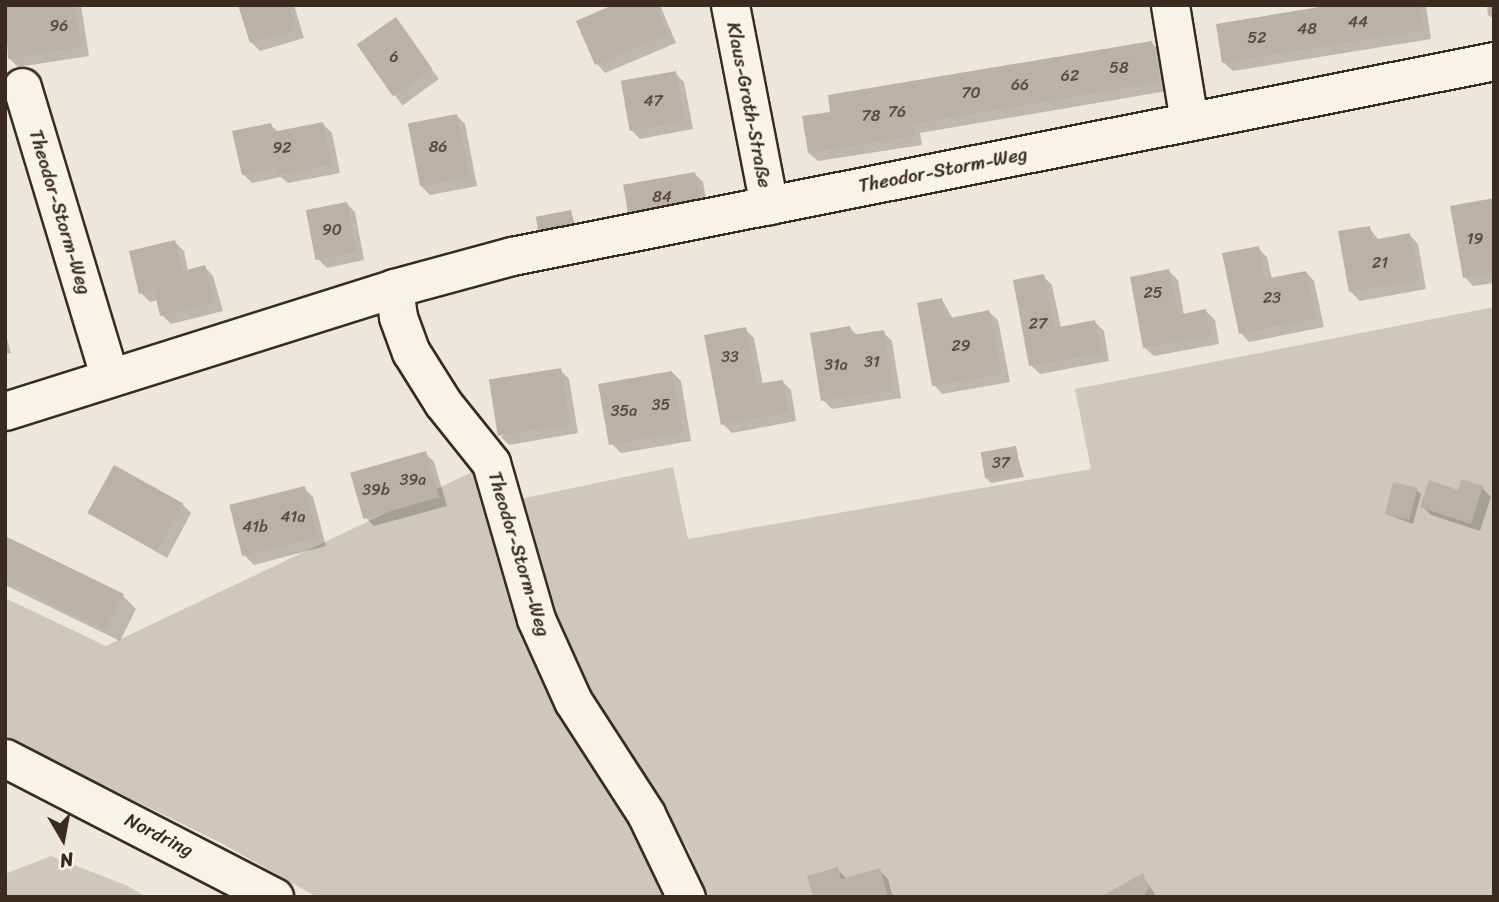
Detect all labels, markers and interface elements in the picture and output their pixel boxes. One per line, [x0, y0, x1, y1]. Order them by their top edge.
house number: 44 [1348, 12, 1368, 32]
house number: 96 [50, 16, 68, 36]
house number: 48 [1297, 19, 1317, 39]
street label: Klaus-Groth-Straße [722, 20, 776, 190]
house number: 52 [1247, 28, 1267, 48]
house number: 6 [389, 47, 399, 67]
house number: 58 [1109, 58, 1129, 78]
house number: 62 [1061, 66, 1079, 86]
house number: 66 [1011, 75, 1029, 95]
house number: 70 [961, 83, 981, 103]
house number: 47 [643, 91, 663, 111]
house number: 76 [888, 102, 906, 122]
house number: 78 [862, 106, 880, 126]
street label: Theodor-Storm-Weg [24, 127, 96, 297]
house number: 86 [429, 137, 447, 157]
house number: 92 [272, 138, 292, 158]
street label: Theodor-Storm-Weg [857, 142, 1029, 198]
house number: 84 [652, 187, 672, 207]
house number: 90 [322, 220, 342, 240]
house number: 19 [1467, 229, 1483, 249]
house number: 21 [1372, 253, 1388, 273]
house number: 25 [1143, 283, 1163, 303]
house number: 23 [1263, 288, 1281, 308]
house number: 27 [1029, 314, 1047, 334]
house number: 29 [951, 336, 971, 356]
house number: 33 [721, 347, 739, 367]
house number: 31 [864, 352, 880, 372]
house number: 31a [824, 355, 848, 375]
house number: 35 [652, 395, 670, 415]
house number: 35a [611, 401, 637, 421]
house number: 37 [992, 453, 1010, 473]
street label: Theodor-Storm-Weg [483, 469, 555, 639]
house number: 39a [400, 470, 426, 490]
house number: 39b [362, 480, 390, 500]
house number: 41a [281, 507, 305, 527]
house number: 41b [242, 517, 268, 537]
north arrow [28, 804, 98, 874]
street label: Nordring [121, 808, 197, 862]
text: N [57, 843, 76, 878]

